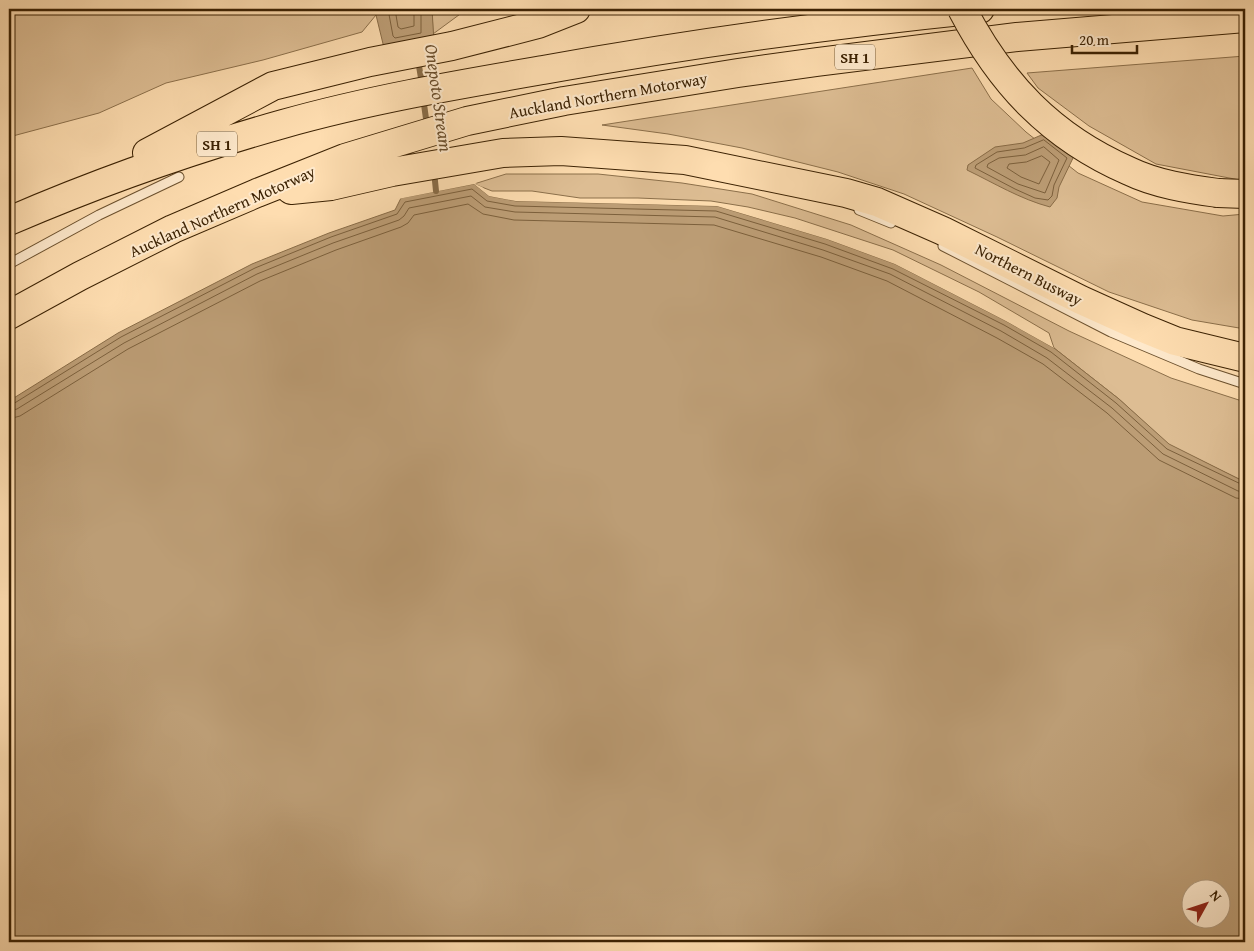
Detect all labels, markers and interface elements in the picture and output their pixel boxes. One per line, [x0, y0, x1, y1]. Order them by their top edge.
scale bar [1072, 22, 1136, 54]
text: 20 m [1079, 29, 1110, 50]
water label: Onepoto Stream [418, 42, 460, 154]
road number: SH 1 [835, 44, 875, 70]
street label: Auckland Northern Motorway [507, 66, 709, 124]
road number: SH 1 [197, 132, 237, 156]
street label: Auckland Northern Motorway [125, 159, 319, 263]
street label: Northern Busway [971, 237, 1087, 311]
north arrow [1182, 878, 1232, 928]
text: N [1205, 886, 1227, 906]

